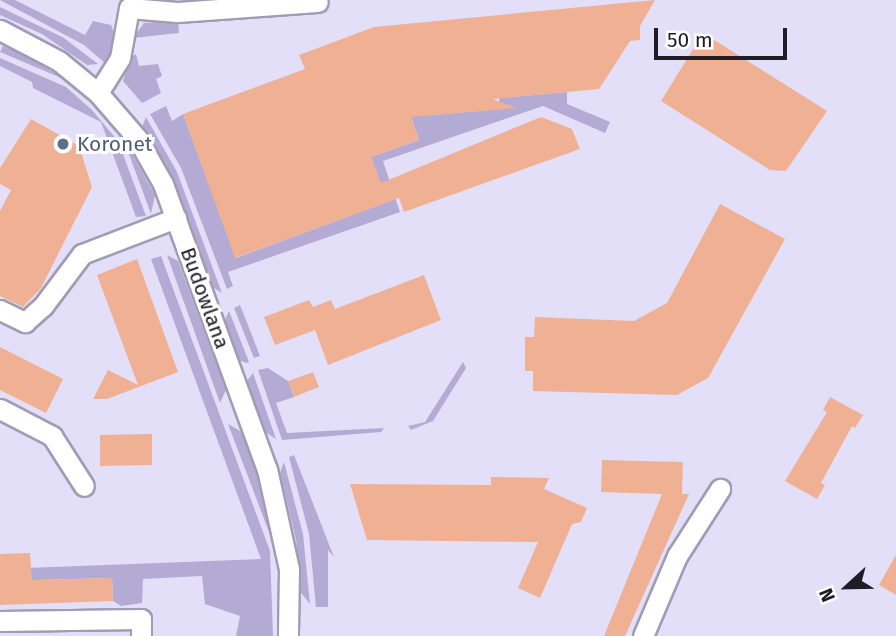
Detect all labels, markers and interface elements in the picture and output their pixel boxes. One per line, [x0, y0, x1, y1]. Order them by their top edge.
scale bar [658, 14, 791, 58]
text: 50 m [667, 27, 713, 53]
place label: Koronet [77, 131, 152, 157]
marker: Koronet [55, 136, 71, 152]
street label: Budowlana [175, 244, 235, 352]
north arrow [812, 552, 882, 622]
text: N [814, 585, 840, 605]

